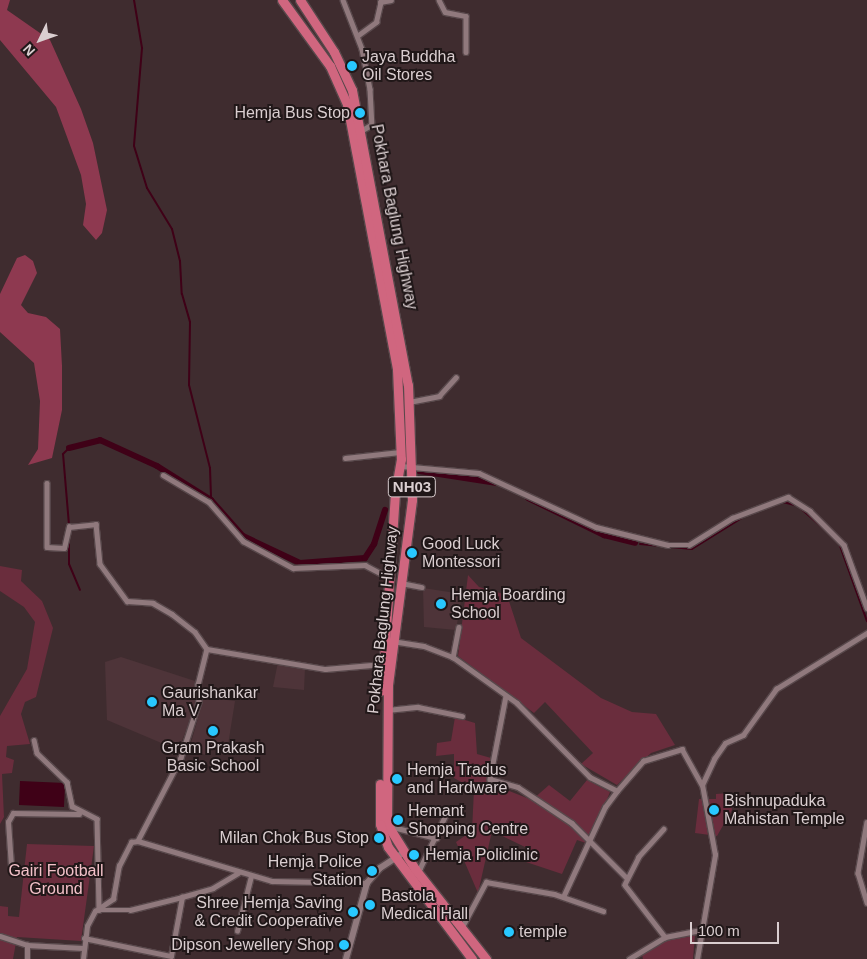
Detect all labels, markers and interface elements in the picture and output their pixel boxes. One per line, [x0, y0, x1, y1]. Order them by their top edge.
north arrow [15, 15, 65, 65]
text: N [20, 41, 38, 59]
place label: Jaya Buddha Oil Stores [362, 47, 455, 85]
marker: Jaya Buddha Oil Stores [346, 60, 358, 72]
place label: Hemja Bus Stop [234, 103, 350, 123]
marker: Hemja Bus Stop [354, 107, 366, 119]
street label: Pokhara Baglung Highway [367, 123, 421, 311]
road number: NH03 [387, 474, 437, 500]
street label: Pokhara Baglung Highway [364, 525, 402, 715]
place label: Good Luck Montessori [422, 534, 500, 572]
marker: Good Luck Montessori [406, 547, 418, 559]
place label: Hemja Boarding School [451, 585, 566, 623]
marker: Hemja Boarding School [435, 598, 447, 610]
place label: Gaurishankar Ma V [162, 683, 258, 721]
marker: Gaurishankar Ma V [146, 696, 158, 708]
marker: Gram Prakash Basic School [207, 725, 219, 737]
place label: Gram Prakash Basic School [161, 738, 265, 776]
place label: Hemja Tradus and Hardware [407, 760, 508, 798]
marker: Hemja Tradus and Hardware [391, 773, 403, 785]
place label: Bishnupaduka Mahistan Temple [724, 791, 845, 829]
place label: Hemant Shopping Centre [408, 801, 528, 839]
marker: Bishnupaduka Mahistan Temple [708, 804, 720, 816]
marker: Hemant Shopping Centre [392, 814, 404, 826]
place label: Milan Chok Bus Stop [220, 828, 369, 848]
marker: Milan Chok Bus Stop [373, 832, 385, 844]
place label: Hemja Policlinic [425, 845, 538, 865]
marker: Hemja Policlinic [407, 848, 421, 862]
place label: Hemja Police Station [268, 852, 362, 890]
park label: Gairi Football Ground [8, 861, 104, 899]
marker: Hemja Police Station [366, 865, 378, 877]
place label: Bastola Medical Hall [381, 886, 468, 924]
place label: Shree Hemja Saving & Credit Cooperative [194, 893, 343, 931]
marker: Bastola Medical Hall [363, 898, 377, 912]
marker: Shree Hemja Saving & Credit Cooperative [347, 906, 359, 918]
scale bar [692, 912, 781, 944]
place label: temple [519, 922, 567, 942]
text: 100 m [698, 922, 740, 939]
marker: temple [503, 926, 515, 938]
place label: Dipson Jewellery Shop [171, 935, 334, 955]
marker: Dipson Jewellery Shop [338, 939, 350, 951]

